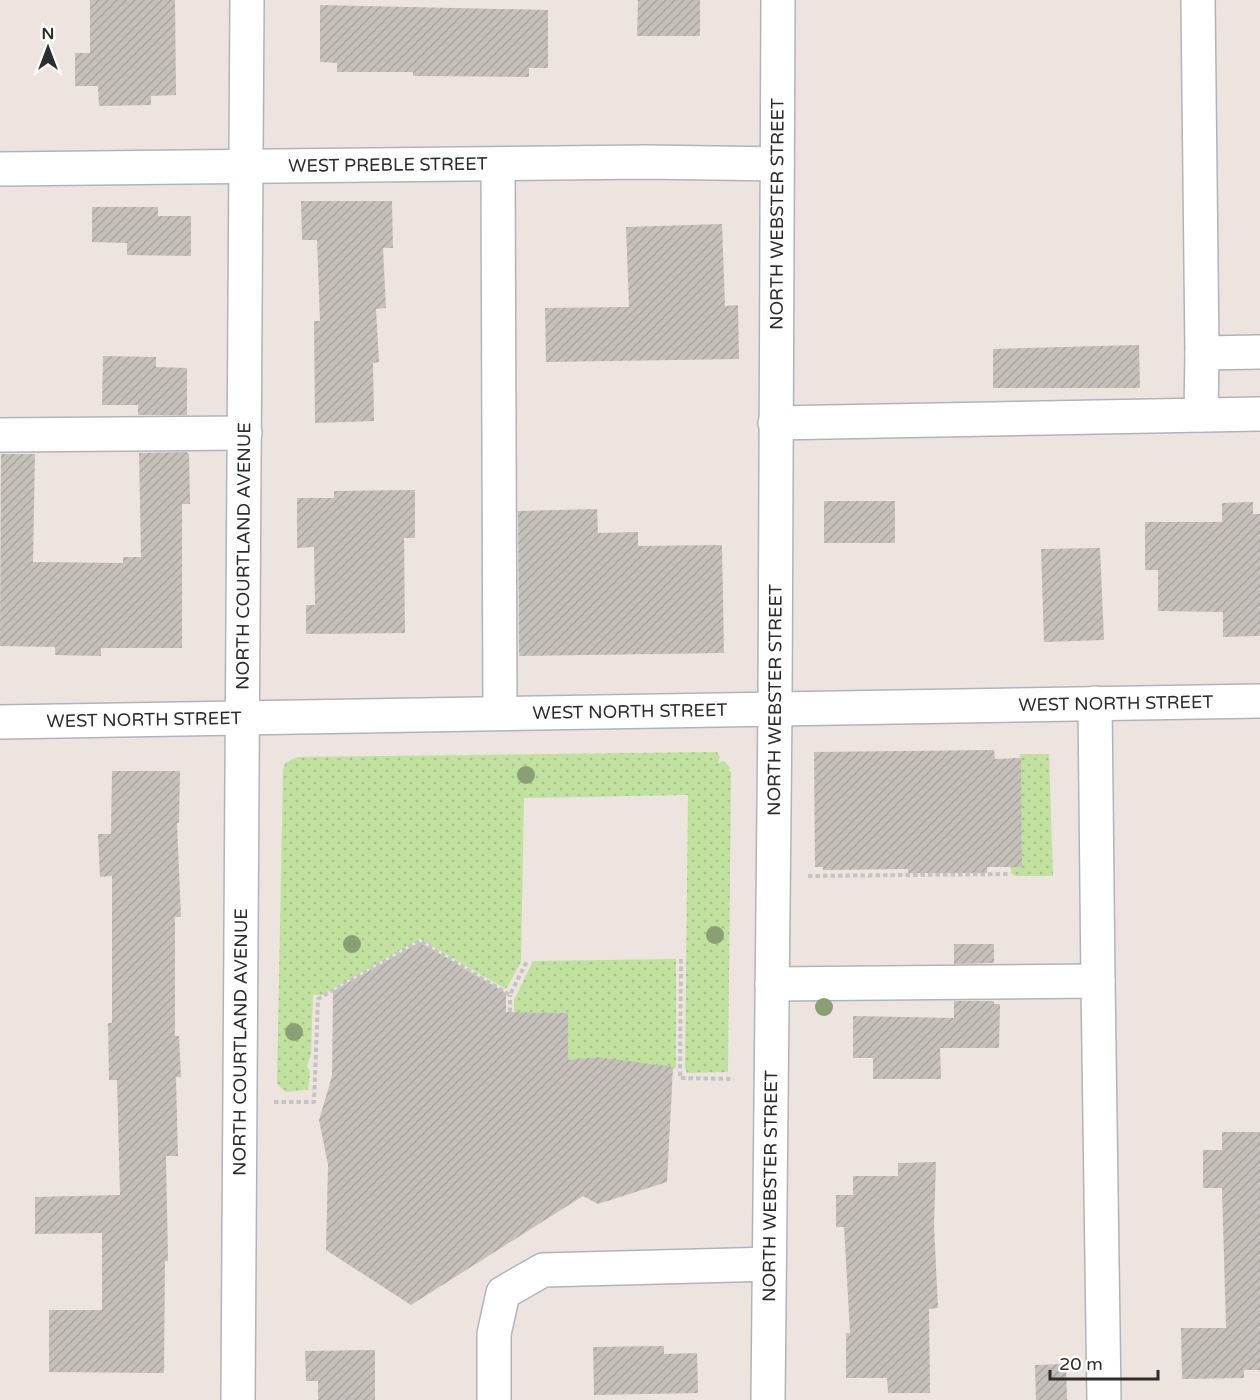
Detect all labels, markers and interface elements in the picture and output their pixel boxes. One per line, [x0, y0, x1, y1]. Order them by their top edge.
north arrow [18, 18, 78, 78]
text: N [42, 24, 54, 44]
street label: NORTH WEBSTER STREET [766, 98, 789, 330]
street label: WEST PREBLE STREET [288, 153, 488, 177]
street label: NORTH COURTLAND AVENUE [232, 422, 255, 690]
street label: NORTH WEBSTER STREET [763, 584, 787, 816]
street label: WEST NORTH STREET [1018, 691, 1214, 716]
street label: WEST NORTH STREET [532, 699, 728, 724]
street label: WEST NORTH STREET [46, 707, 242, 732]
street label: NORTH COURTLAND AVENUE [228, 908, 252, 1176]
street label: NORTH WEBSTER STREET [758, 1070, 782, 1302]
scale bar [1050, 1343, 1158, 1381]
text: 20 m [1059, 1353, 1103, 1375]

